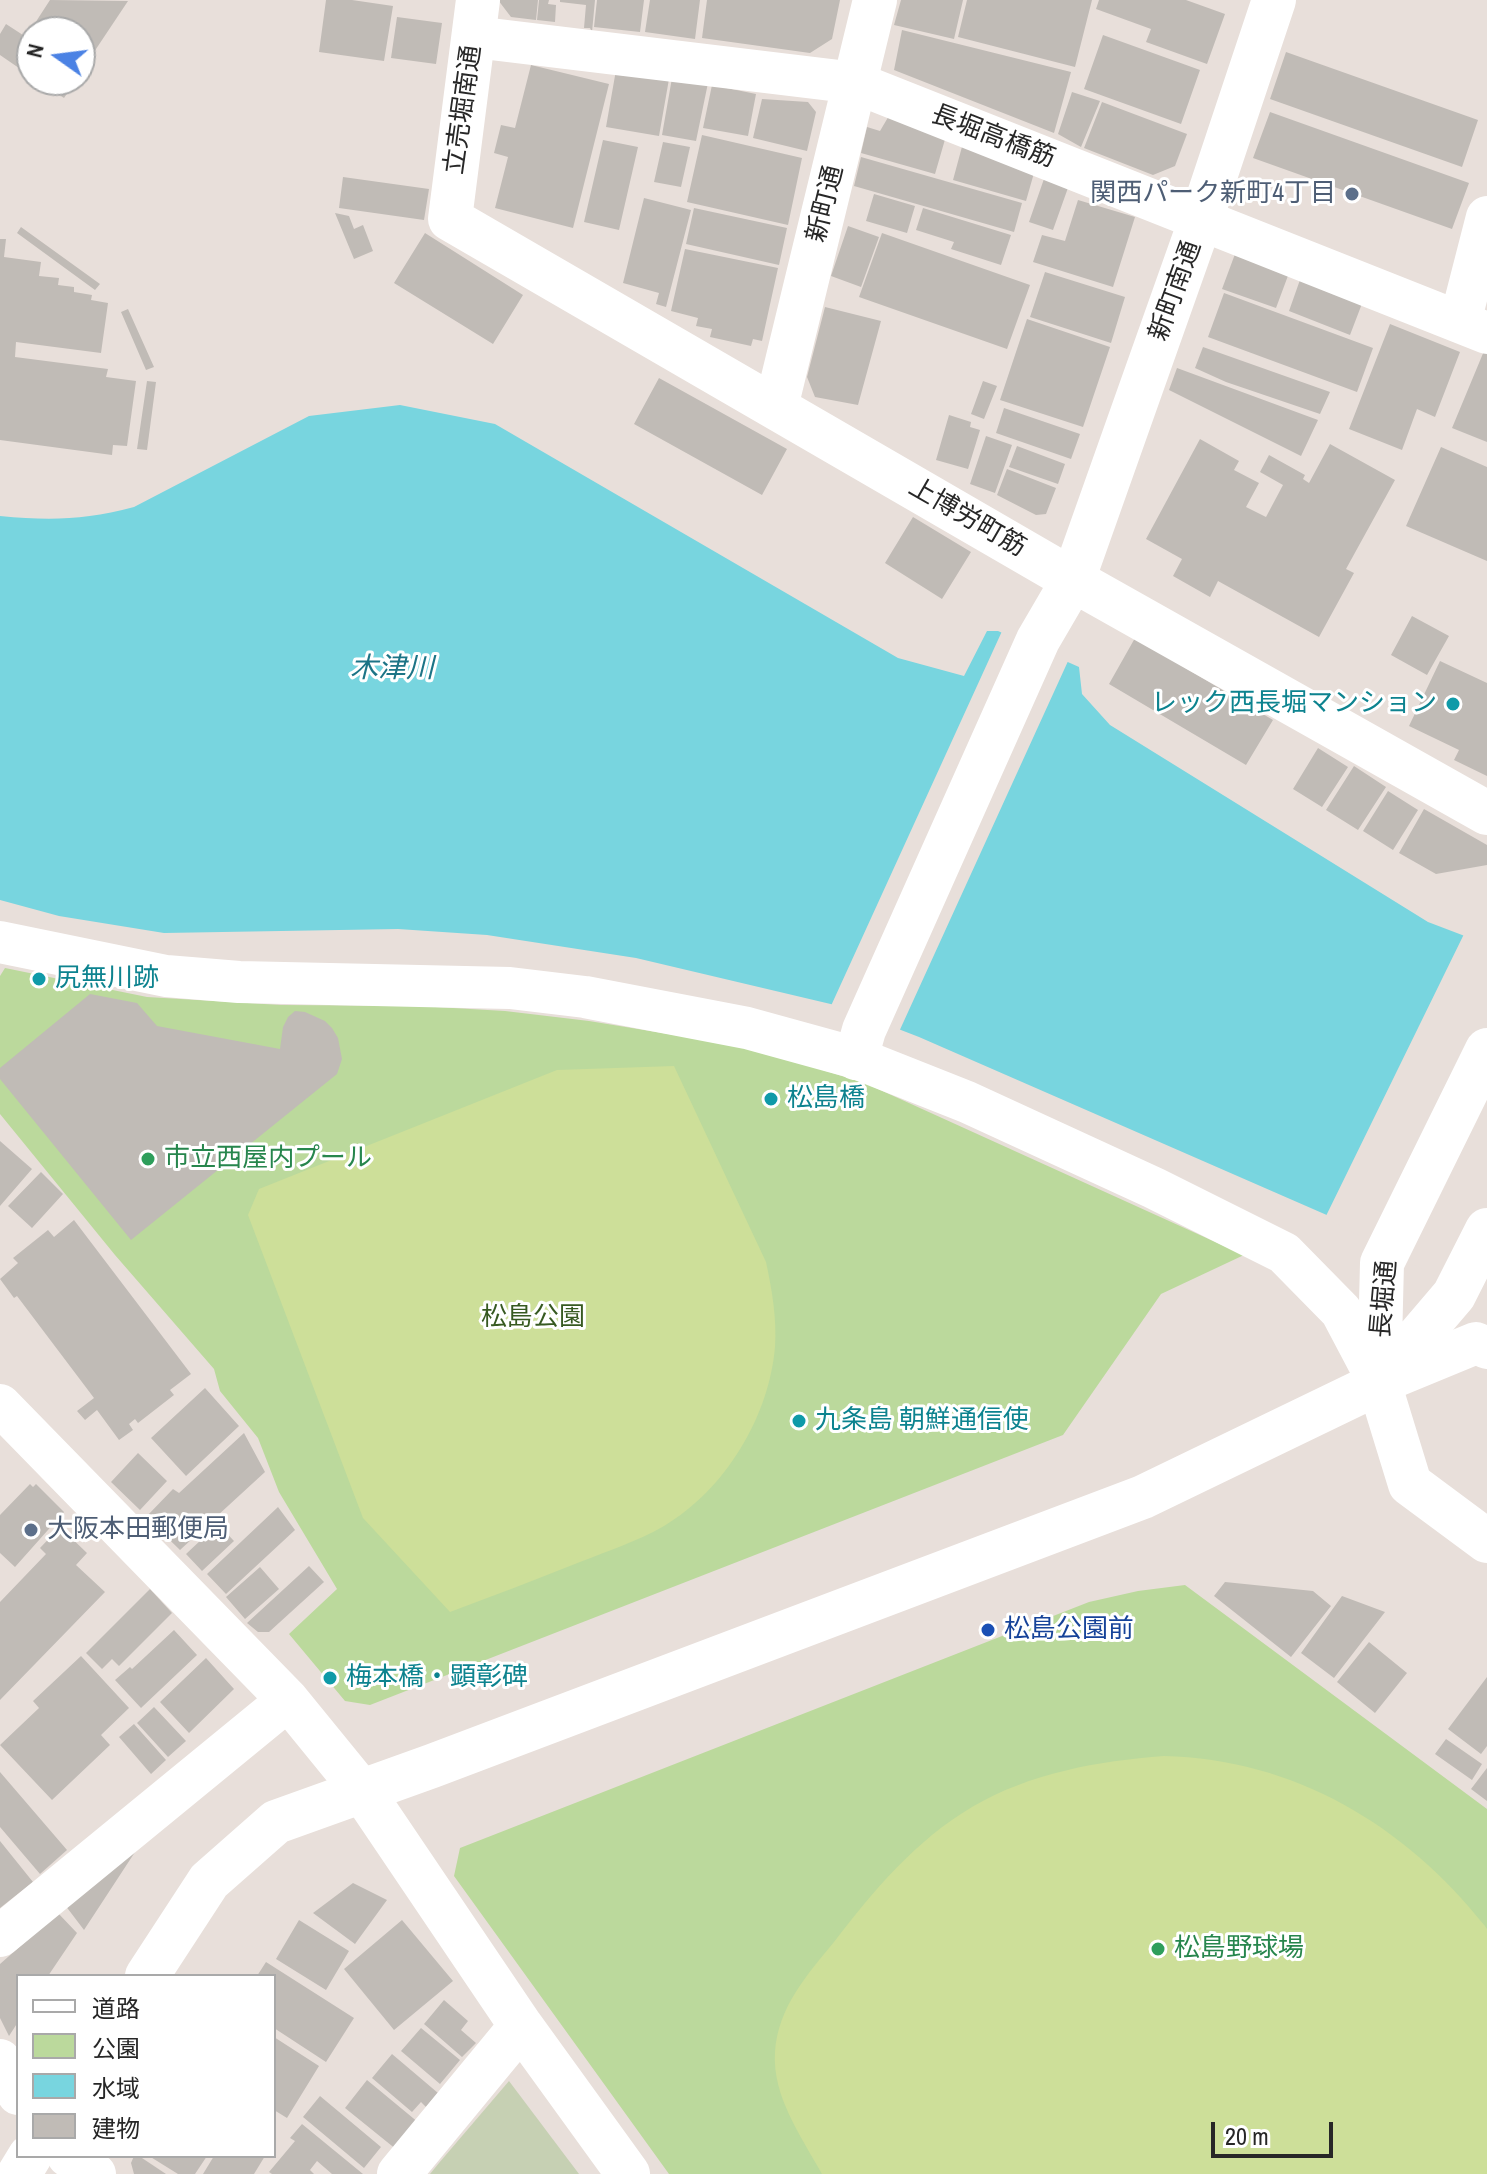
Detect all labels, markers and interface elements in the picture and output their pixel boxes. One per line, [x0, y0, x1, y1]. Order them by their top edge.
north arrow [16, 16, 96, 96]
text: N [19, 41, 51, 61]
street label: 立売堀南通 [440, 43, 488, 177]
street label: 長堀高橋筋 [927, 99, 1059, 175]
street label: 新町通 [801, 162, 851, 246]
place label: 関西パーク新町4丁目 [1090, 178, 1336, 210]
marker: 関西パーク新町4丁目 [1343, 185, 1361, 203]
street label: 新町南通 [1144, 237, 1208, 345]
street label: 上博労町筋 [903, 472, 1031, 564]
water label: 木津川 [350, 652, 434, 686]
place label: レック西長堀マンション [1151, 688, 1437, 720]
marker: レック西長堀マンション [1444, 695, 1462, 713]
place label: 尻無川跡 [55, 963, 159, 995]
marker: 尻無川跡 [30, 970, 48, 988]
place label: 松島橋 [787, 1083, 865, 1115]
marker: 松島橋 [762, 1090, 780, 1108]
place label: 市立西屋内プール [164, 1143, 372, 1175]
marker: 市立西屋内プール [139, 1150, 157, 1168]
street label: 長堀通 [1366, 1259, 1404, 1339]
park label: 松島公園 [481, 1302, 585, 1334]
place label: 九条島 朝鮮通信使 [815, 1405, 1029, 1437]
marker: 九条島 朝鮮通信使 [790, 1412, 808, 1430]
place label: 大阪本田郵便局 [47, 1514, 229, 1546]
marker: 大阪本田郵便局 [22, 1521, 40, 1539]
place label: 松島公園前 [1004, 1614, 1134, 1646]
marker: 松島公園前 [979, 1621, 997, 1639]
place label: 梅本橋・顕彰碑 [346, 1662, 528, 1694]
marker: 梅本橋・顕彰碑 [321, 1669, 339, 1687]
place label: 松島野球場 [1174, 1933, 1304, 1965]
marker: 松島野球場 [1149, 1940, 1167, 1958]
legend [16, 1974, 276, 2158]
text: 道路 [92, 1992, 140, 2024]
text: 公園 [92, 2032, 140, 2064]
text: 水域 [92, 2072, 140, 2104]
scale bar [1215, 2106, 1337, 2156]
text: 建物 [92, 2112, 140, 2144]
text: 20 m [1225, 2120, 1269, 2152]

